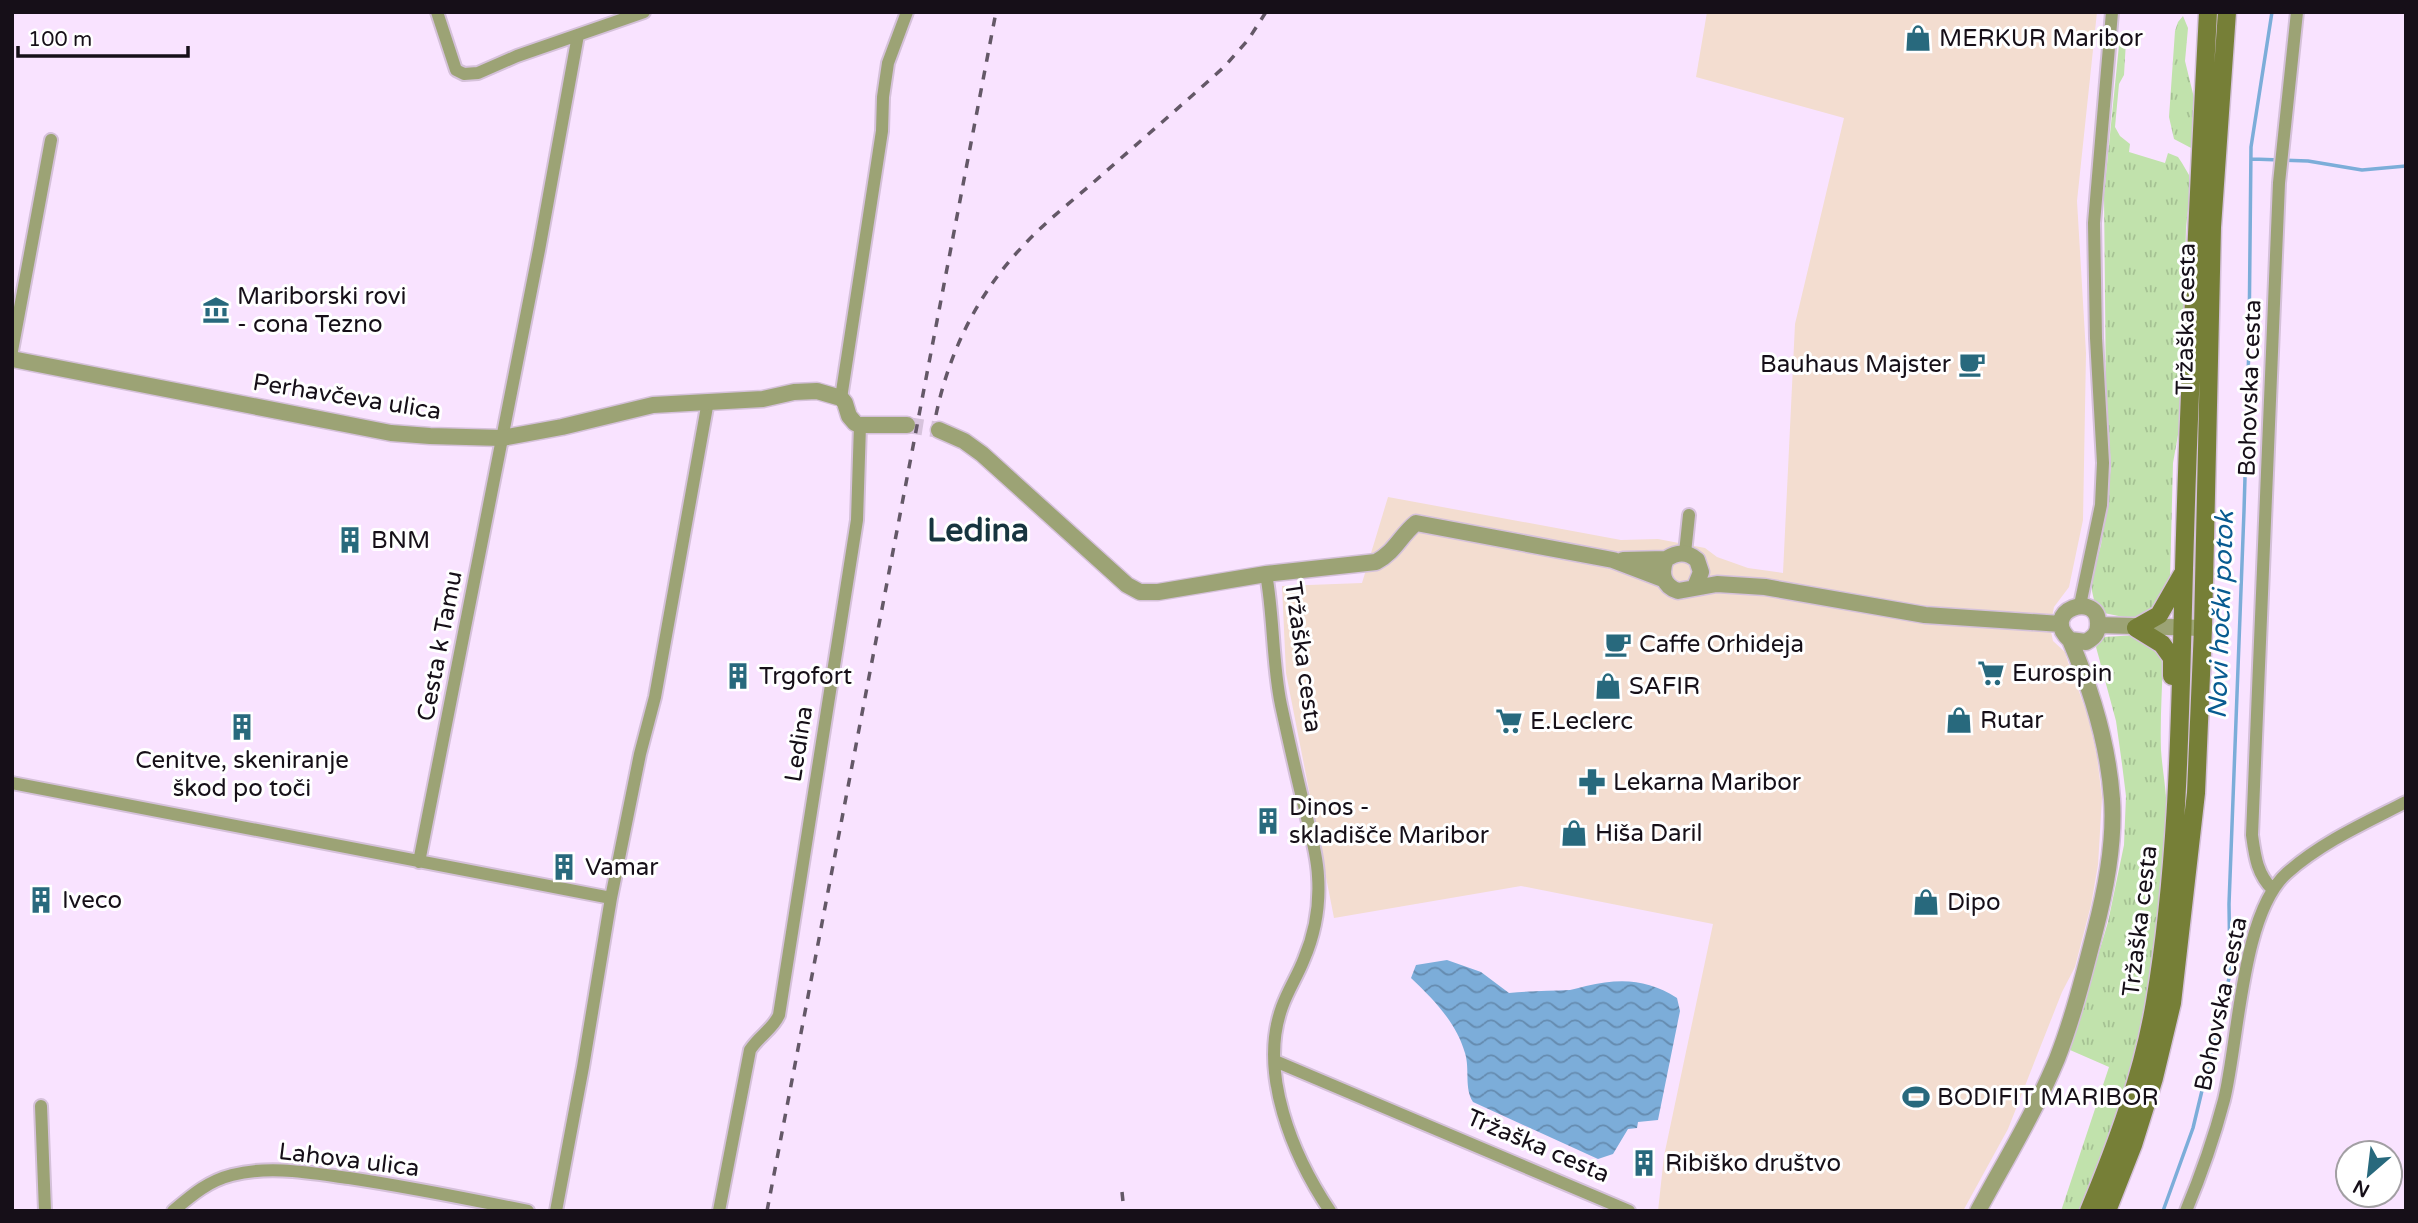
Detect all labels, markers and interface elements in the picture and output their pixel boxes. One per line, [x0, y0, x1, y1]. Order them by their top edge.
scale bar [18, 14, 187, 58]
shop icon: MERKUR Maribor [1903, 23, 1933, 53]
place label: MERKUR Maribor [1939, 24, 2144, 53]
text: 100 m [28, 27, 92, 52]
street label: Tržaška cesta [2170, 243, 2202, 395]
place label: Mariborski rovi - cona Tezno [237, 282, 407, 339]
museum icon: Mariborski rovi - cona Tezno [201, 295, 231, 325]
street label: Bohovska cesta [2232, 299, 2268, 477]
cafe icon: Bauhaus Majster [1957, 349, 1987, 379]
place label: Bauhaus Majster [1760, 350, 1952, 379]
street label: Perhavčeva ulica [251, 368, 443, 426]
water label: Novi hočki potok [2202, 509, 2240, 719]
district label: Ledina [927, 512, 1029, 550]
building icon: BNM [335, 525, 365, 555]
place label: BNM [371, 526, 430, 555]
street label: Cesta k Tamu [411, 568, 469, 724]
street label: Tržaška cesta [1278, 580, 1328, 734]
cafe icon: Caffe Orhideja [1603, 629, 1633, 659]
place label: Caffe Orhideja [1639, 630, 1804, 659]
supermarket icon: Eurospin [1976, 658, 2006, 688]
place label: Eurospin [2012, 659, 2112, 688]
building icon: Trgofort [723, 661, 753, 691]
place label: Trgofort [759, 662, 852, 691]
shop icon: SAFIR [1593, 671, 1623, 701]
place label: SAFIR [1629, 672, 1700, 701]
street label: Ledina [779, 704, 819, 784]
shop icon: Rutar [1944, 705, 1974, 735]
supermarket icon: E.Leclerc [1494, 706, 1524, 736]
place label: Rutar [1980, 706, 2044, 735]
place label: E.Leclerc [1530, 707, 1633, 736]
building icon: Cenitve, skeniranje škod po toči [227, 712, 257, 742]
place label: Cenitve, skeniranje škod po toči [135, 746, 349, 803]
pharmacy icon: Lekarna Maribor [1577, 767, 1607, 797]
place label: Lekarna Maribor [1613, 768, 1802, 797]
place label: Dinos - skladišče Maribor [1289, 793, 1490, 850]
building icon: Dinos - skladišče Maribor [1253, 806, 1283, 836]
shop icon: Hiša Daril [1559, 818, 1589, 848]
place label: Hiša Daril [1595, 819, 1703, 848]
street label: Tržaška cesta [2116, 844, 2164, 998]
building icon: Vamar [549, 852, 579, 882]
place label: Vamar [585, 853, 659, 882]
building icon: Iveco [26, 885, 56, 915]
place label: Iveco [62, 886, 122, 915]
shop icon: Dipo [1911, 887, 1941, 917]
place label: Dipo [1947, 888, 2001, 917]
street label: Bohovska cesta [2188, 914, 2254, 1094]
sports icon: BODIFIT MARIBOR [1901, 1082, 1931, 1112]
place label: BODIFIT MARIBOR [1937, 1083, 2159, 1112]
street label: Tržaška cesta [1462, 1103, 1614, 1189]
street label: Lahova ulica [277, 1137, 421, 1183]
north arrow [2334, 1139, 2404, 1209]
building icon: Ribiško društvo [1629, 1148, 1659, 1178]
place label: Ribiško društvo [1665, 1149, 1841, 1178]
text: N [2350, 1175, 2373, 1201]

